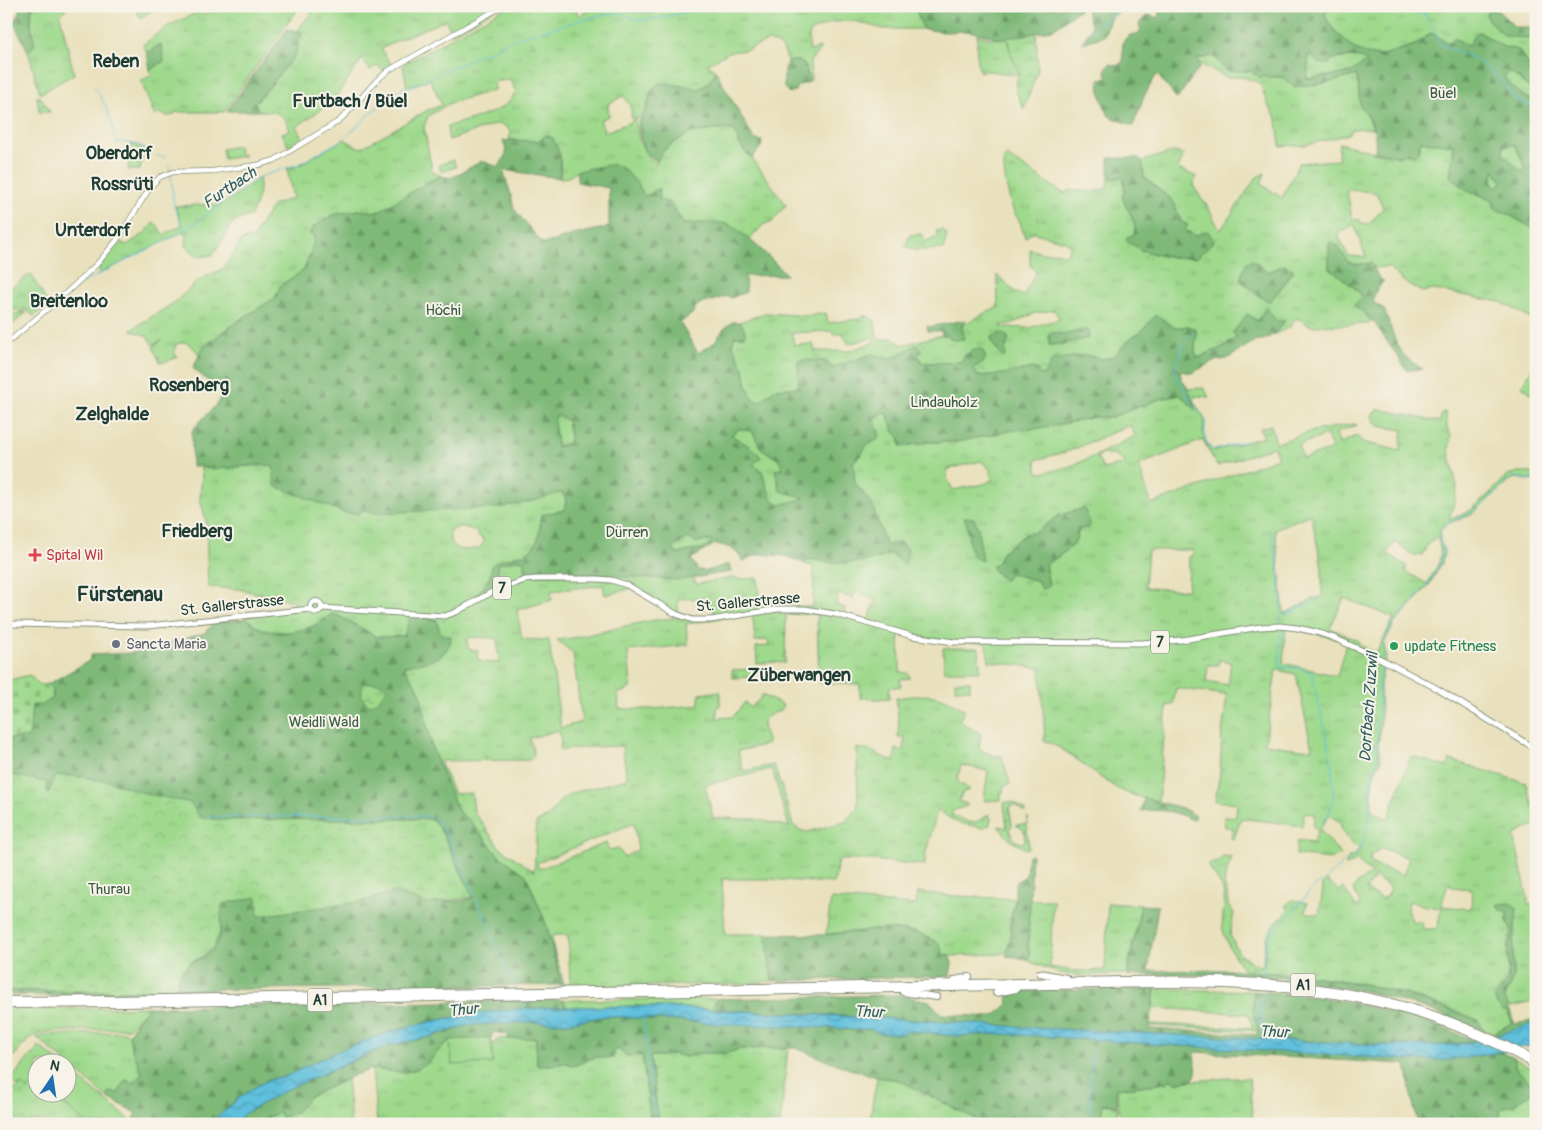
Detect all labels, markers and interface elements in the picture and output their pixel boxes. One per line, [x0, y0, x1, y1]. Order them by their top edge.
district label: Reben [93, 50, 139, 73]
park label: Büel [1429, 84, 1457, 103]
district label: Furtbach / Büel [292, 90, 408, 113]
district label: Oberdorf [85, 142, 153, 165]
water label: Furtbach [199, 162, 262, 213]
district label: Rossrüti [91, 173, 153, 196]
district label: Unterdorf [55, 219, 132, 242]
district label: Breitenloo [30, 290, 108, 313]
park label: Höchi [425, 301, 461, 320]
district label: Rosenberg [149, 374, 229, 397]
park label: Lindauholz [910, 393, 978, 412]
district label: Zelghalde [75, 403, 150, 426]
district label: Friedberg [161, 520, 233, 543]
park label: Dürren [605, 523, 649, 542]
place label: Spital Wil [46, 546, 103, 565]
marker: Spital Wil [28, 548, 42, 562]
road number: 7 [493, 576, 511, 600]
district label: Fürstenau [77, 582, 163, 607]
street label: St. Gallerstrasse [695, 588, 801, 616]
street label: St. Gallerstrasse [179, 591, 285, 620]
road number: 7 [1151, 630, 1169, 654]
place label: Sancta Maria [126, 635, 206, 654]
place label: update Fitness [1404, 637, 1497, 656]
marker: Sancta Maria [110, 638, 122, 650]
marker: update Fitness [1388, 640, 1400, 652]
water label: Dorfbach Zuzwil [1355, 649, 1383, 763]
district label: Züberwangen [747, 664, 851, 687]
park label: Weidli Wald [289, 713, 359, 732]
park label: Thurau [88, 880, 130, 899]
road number: A1 [1290, 974, 1316, 996]
road number: A1 [308, 988, 332, 1012]
water label: Thur [447, 998, 481, 1022]
water label: Thur [853, 1001, 887, 1023]
water label: Thur [1258, 1021, 1292, 1043]
north arrow [28, 1052, 78, 1102]
text: N [48, 1056, 61, 1075]

